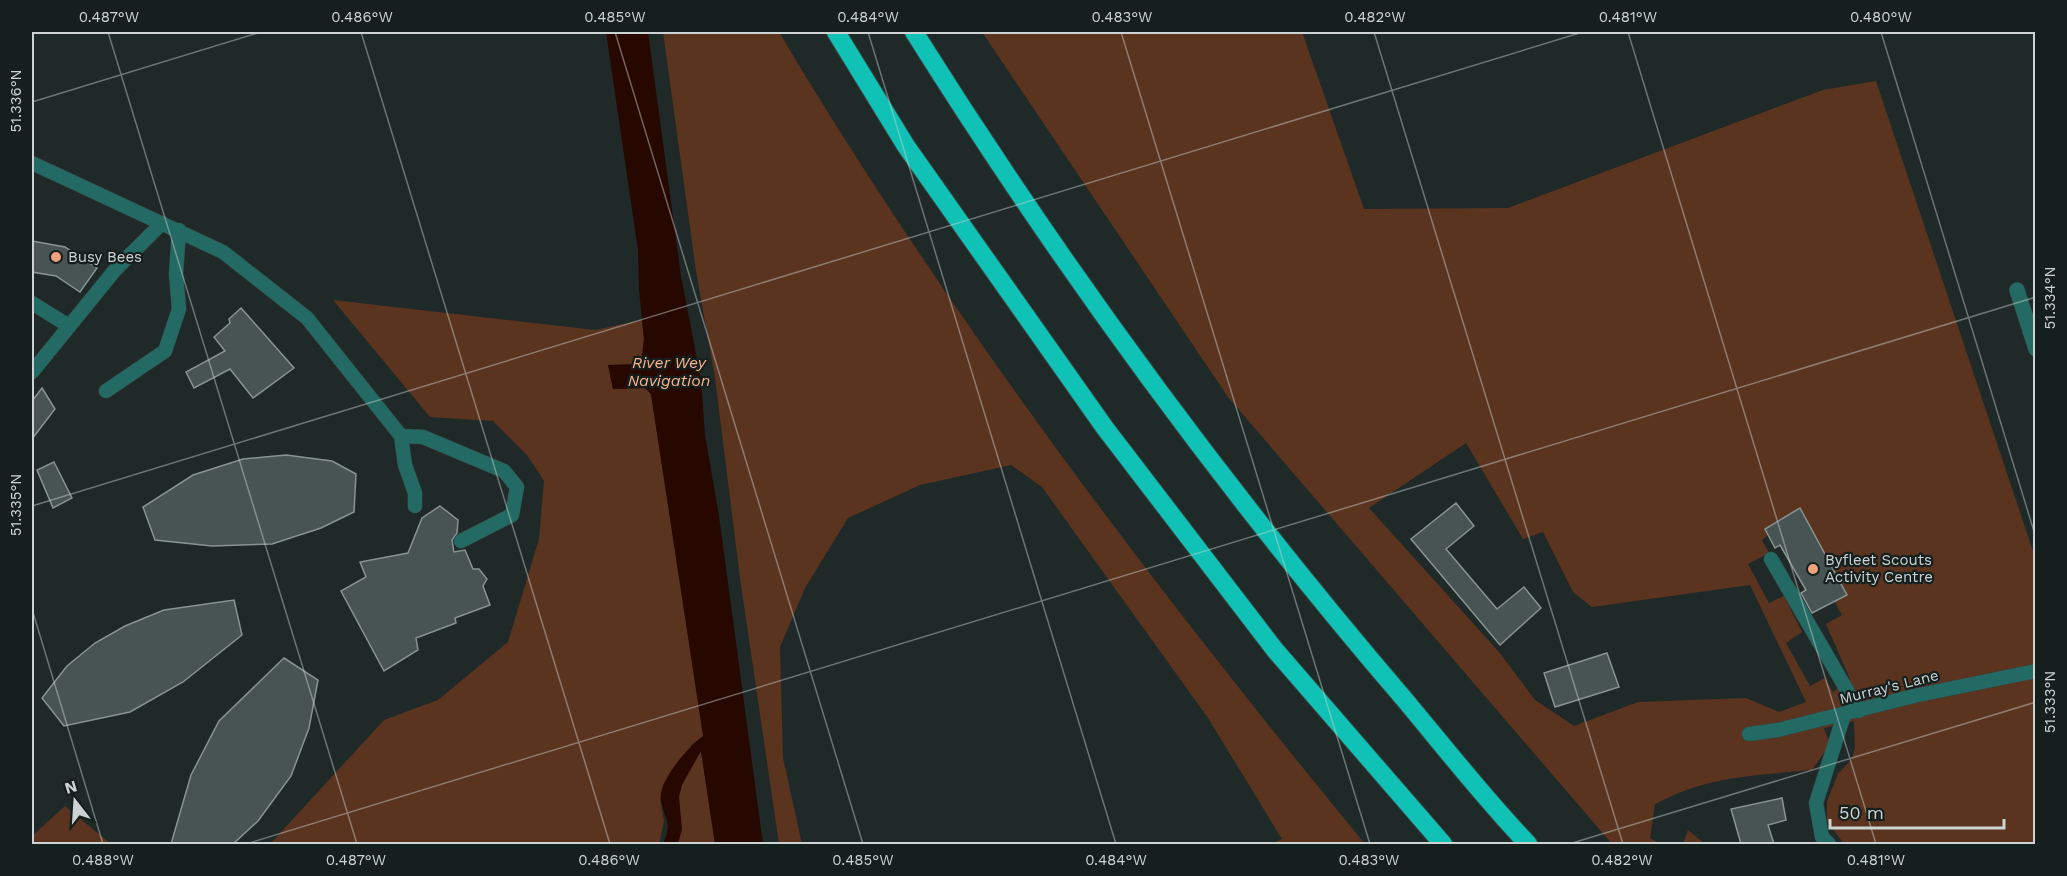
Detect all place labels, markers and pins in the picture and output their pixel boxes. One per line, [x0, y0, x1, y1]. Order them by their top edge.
place label: Busy Bees [68, 248, 142, 266]
marker: Busy Bees [49, 250, 63, 264]
place label: Byfleet Scouts Activity Centre [1825, 551, 1933, 586]
marker: Byfleet Scouts Activity Centre [1806, 562, 1820, 576]

